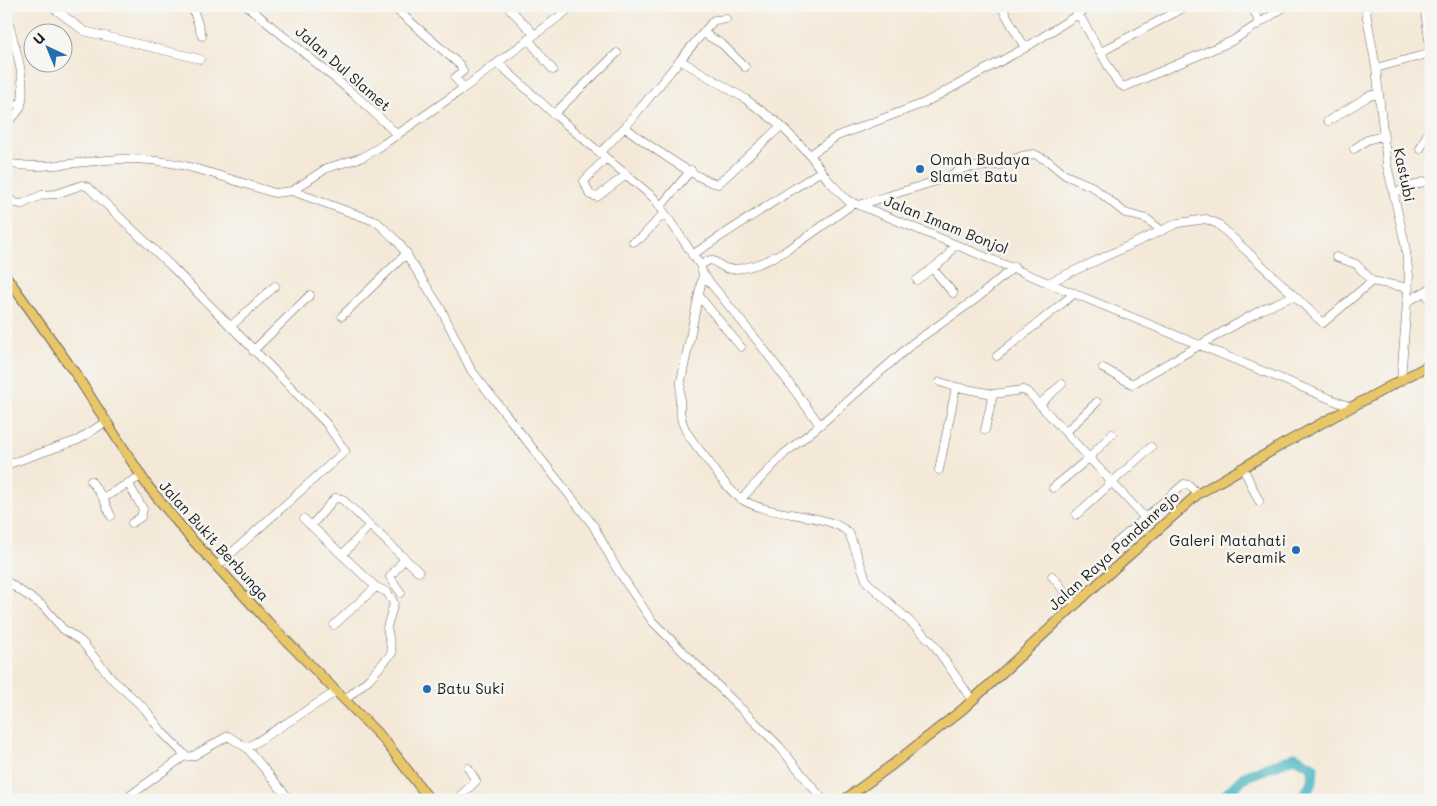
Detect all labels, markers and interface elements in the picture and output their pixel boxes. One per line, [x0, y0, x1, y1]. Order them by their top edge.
street label: Jalan Dul Slamet [292, 21, 396, 115]
north arrow [22, 22, 72, 72]
text: U [28, 28, 49, 49]
street label: Kastubi [1390, 146, 1420, 204]
place label: Omah Budaya Slamet Batu [930, 149, 1030, 186]
marker: Omah Budaya Slamet Batu [914, 163, 926, 175]
street label: Jalan Imam Bonjol [881, 190, 1012, 258]
street label: Jalan Bukit Berbunga [155, 476, 274, 605]
street label: Jalan Raya Pandanrejo [1044, 486, 1183, 614]
place label: Galeri Matahati Keramik [1169, 530, 1286, 567]
marker: Galeri Matahati Keramik [1290, 544, 1302, 556]
place label: Batu Suki [437, 678, 504, 698]
marker: Batu Suki [421, 683, 433, 695]

